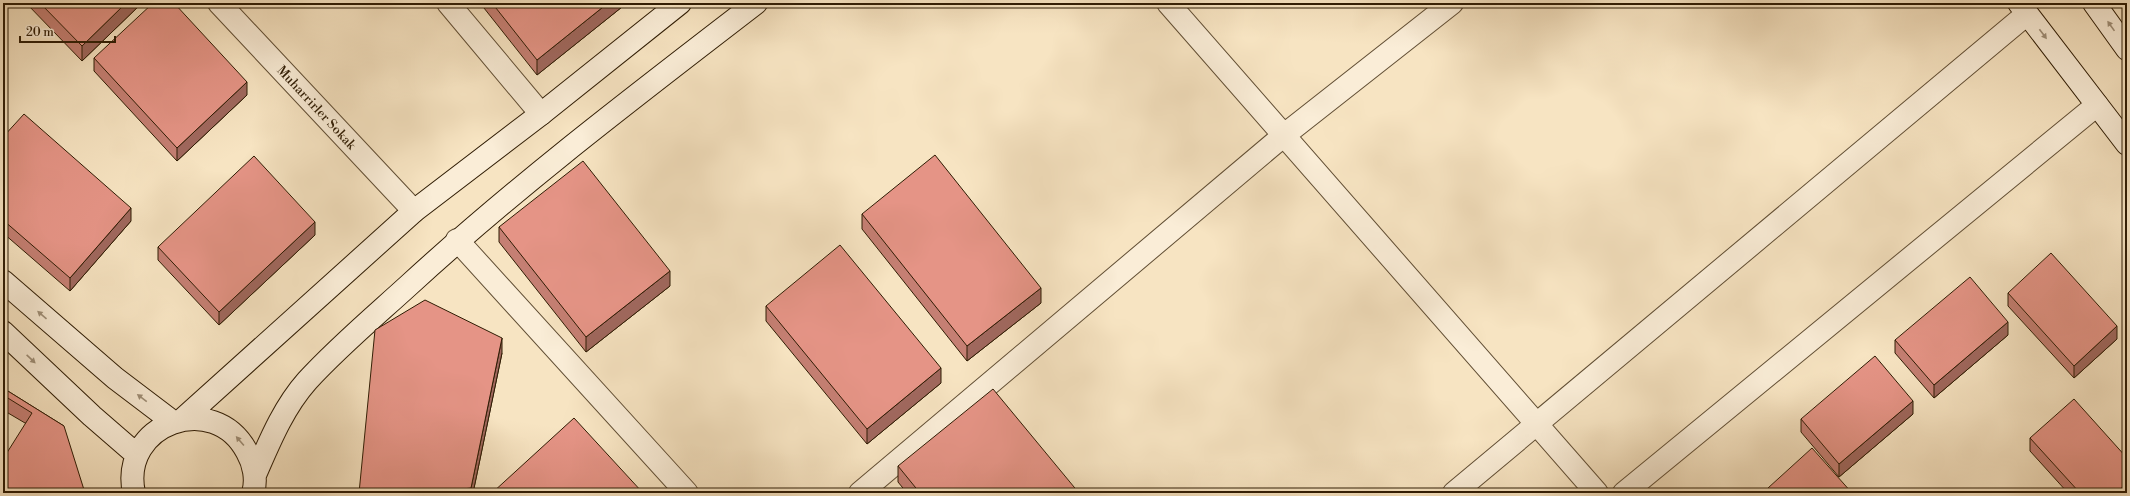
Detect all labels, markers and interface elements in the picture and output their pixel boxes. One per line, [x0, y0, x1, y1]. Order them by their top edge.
scale bar [20, 18, 115, 44]
one-way arrow [2107, 21, 2115, 31]
text: 20 m [26, 25, 54, 40]
one-way arrow [2038, 28, 2047, 39]
street label: Muharrirler Sokak [273, 62, 360, 154]
one-way arrow [37, 311, 48, 320]
one-way arrow [26, 354, 36, 364]
one-way arrow [137, 395, 147, 403]
one-way arrow [235, 435, 244, 446]

